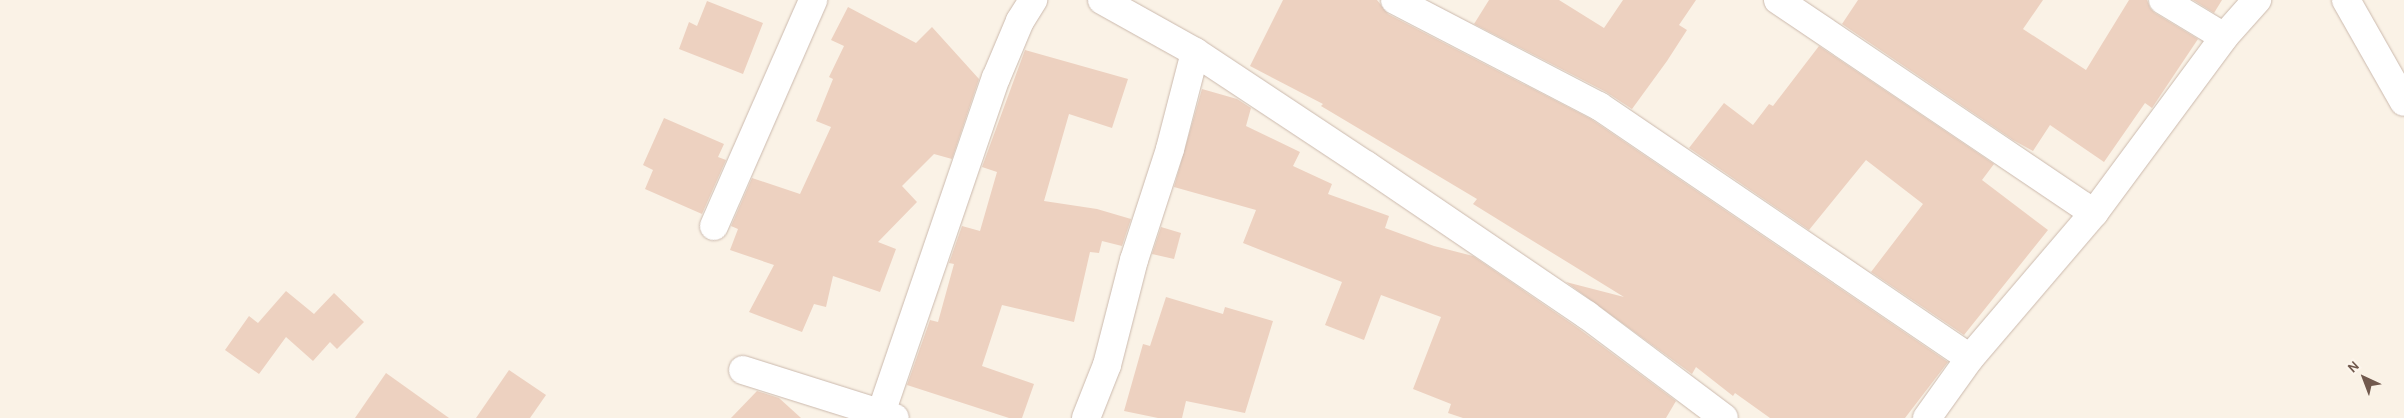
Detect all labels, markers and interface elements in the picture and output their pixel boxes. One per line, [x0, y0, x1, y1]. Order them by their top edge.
north arrow [2339, 353, 2389, 403]
text: N [2344, 357, 2363, 376]

